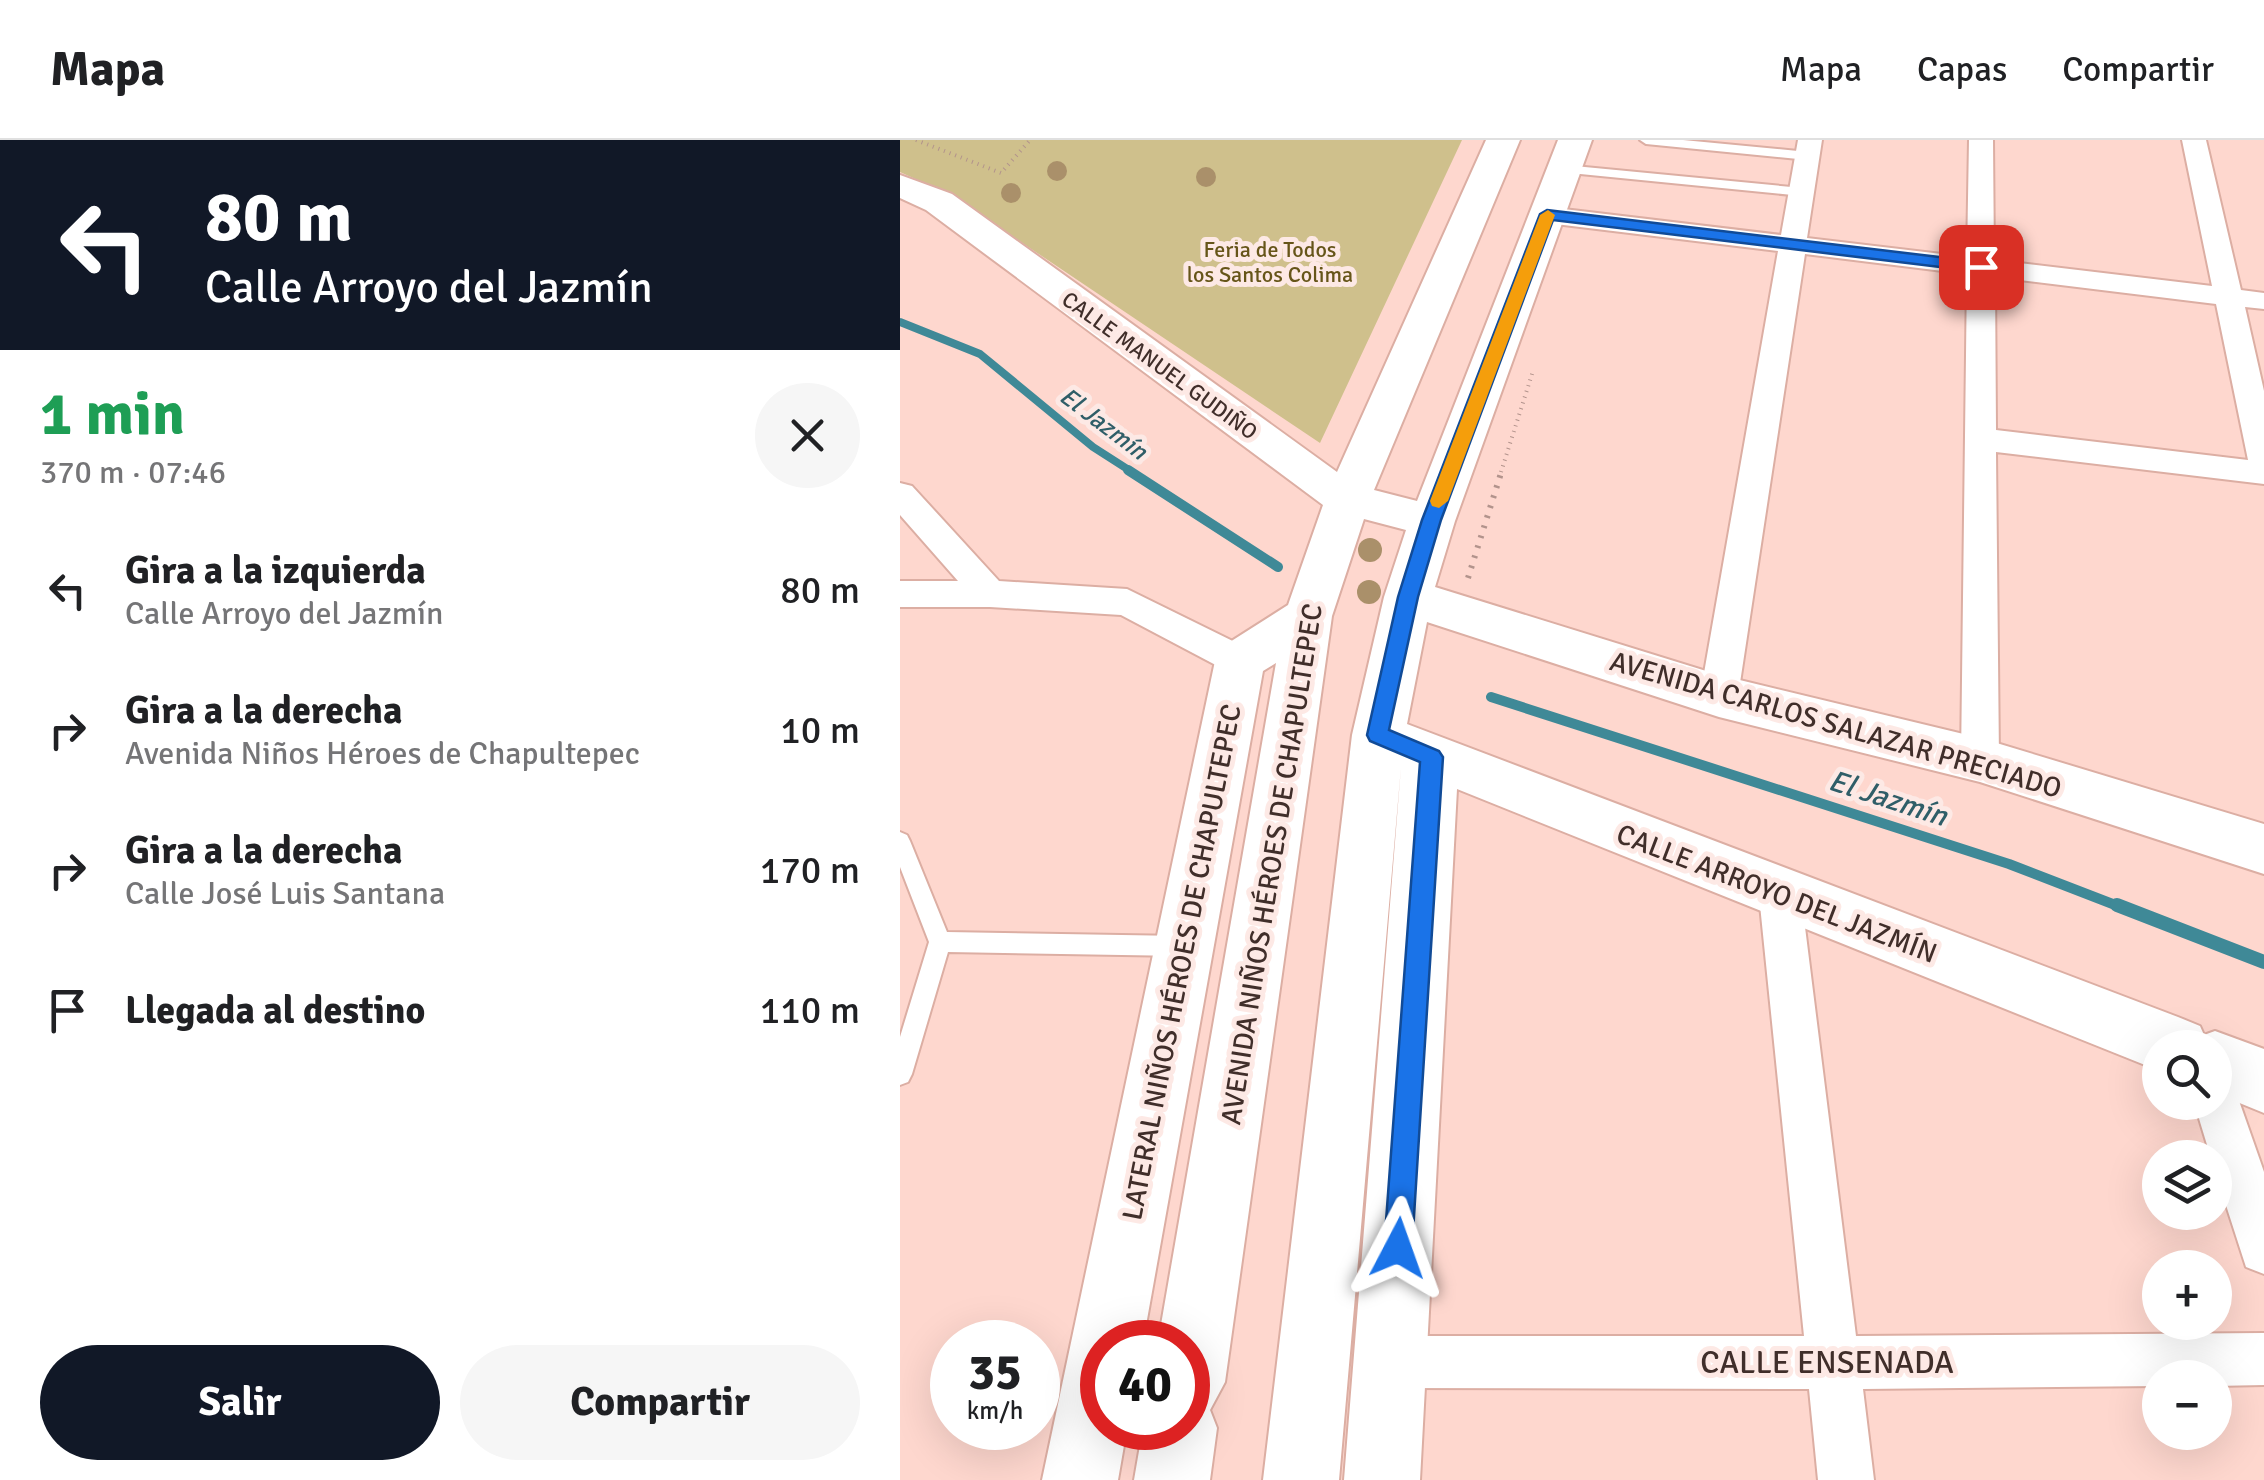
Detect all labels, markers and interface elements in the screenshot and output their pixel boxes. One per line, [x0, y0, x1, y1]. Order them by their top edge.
text: Mapa [50, 40, 165, 99]
text: Mapa [1780, 48, 1862, 91]
text: Capas [1917, 48, 2007, 91]
text: Compartir [2062, 48, 2214, 91]
text: 80 m [205, 174, 353, 260]
icon: left [40, 180, 170, 310]
pin [1939, 225, 2024, 310]
park label: Feria de Todos los Santos Colima [1187, 236, 1353, 288]
icon: arrive [1954, 240, 2009, 295]
text: Calle Arroyo del Jazmín [205, 260, 653, 315]
street label: CALLE MANUEL GUDIÑO [1057, 285, 1263, 445]
text: 1 min [40, 378, 185, 452]
water label: El Jazmín [1054, 380, 1155, 467]
button: close [755, 383, 860, 488]
text: 370 m · 07:46 [40, 453, 226, 492]
text: Gira a la izquierda [125, 547, 426, 594]
icon: left [40, 563, 95, 618]
text: 80 m [780, 567, 860, 614]
text: Calle Arroyo del Jazmín [125, 594, 443, 633]
street label: AVENIDA NIÑOS HÉROES DE CHAPULTEPEC [1214, 601, 1330, 1127]
street label: AVENIDA CARLOS SALAZAR PRECIADO [1606, 644, 2065, 806]
text: Gira a la derecha [125, 687, 402, 734]
street label: LATERAL NIÑOS HÉROES DE CHAPULTEPEC [1115, 701, 1249, 1223]
icon: right [40, 703, 95, 758]
text: 10 m [780, 707, 860, 754]
text: Avenida Niños Héroes de Chapultepec [125, 734, 640, 773]
water label: El Jazmín [1824, 762, 1953, 835]
street label: CALLE ARROYO DEL JAZMÍN [1612, 817, 1942, 971]
text: Gira a la derecha [125, 827, 402, 874]
icon: right [40, 843, 95, 898]
text: 170 m [760, 847, 860, 894]
text: Calle José Luis Santana [125, 874, 445, 913]
icon: arrive [40, 983, 95, 1038]
text: Llegada al destino [125, 987, 425, 1034]
text: 110 m [760, 987, 860, 1034]
map controls [2142, 1030, 2232, 1450]
button: search [2142, 1030, 2232, 1120]
button: layers [2142, 1140, 2232, 1230]
position arrow [1346, 1196, 1450, 1300]
button: + [2142, 1250, 2232, 1340]
speed limit sign: 40 [1080, 1320, 1210, 1450]
text: 35 [968, 1342, 1022, 1404]
street label: CALLE ENSENADA [1700, 1343, 1954, 1382]
button: Salir [40, 1345, 440, 1460]
button: Compartir [460, 1345, 860, 1460]
button: − [2142, 1360, 2232, 1450]
text: km/h [967, 1395, 1023, 1426]

